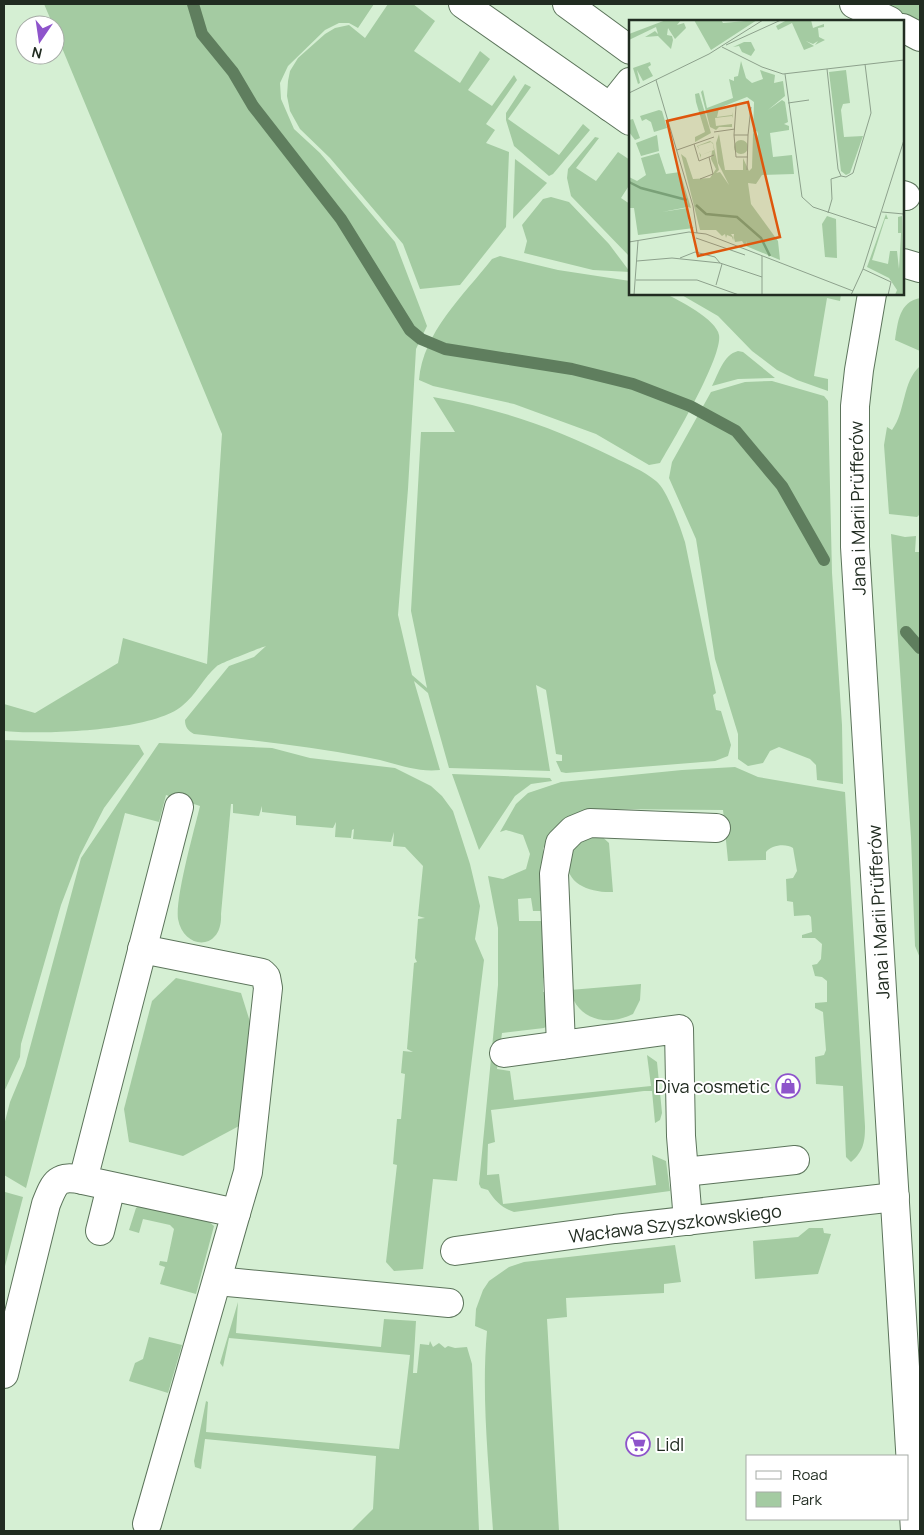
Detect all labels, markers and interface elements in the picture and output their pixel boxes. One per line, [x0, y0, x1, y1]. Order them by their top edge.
north arrow [15, 15, 65, 65]
inset map [629, 20, 904, 295]
text: N [30, 43, 44, 64]
street label: Jana i Marii Prüfferów [843, 420, 871, 596]
street label: Jana i Marii Prüfferów [861, 824, 895, 1000]
shop icon: Diva cosmetic [775, 1073, 801, 1099]
place label: Diva cosmetic [655, 1074, 770, 1098]
street label: Wacława Szyszkowskiego [567, 1198, 783, 1248]
supermarket icon: Lidl [625, 1431, 651, 1457]
place label: Lidl [656, 1432, 684, 1456]
legend [746, 1455, 909, 1520]
text: Road [792, 1464, 828, 1485]
text: Park [792, 1489, 822, 1510]

